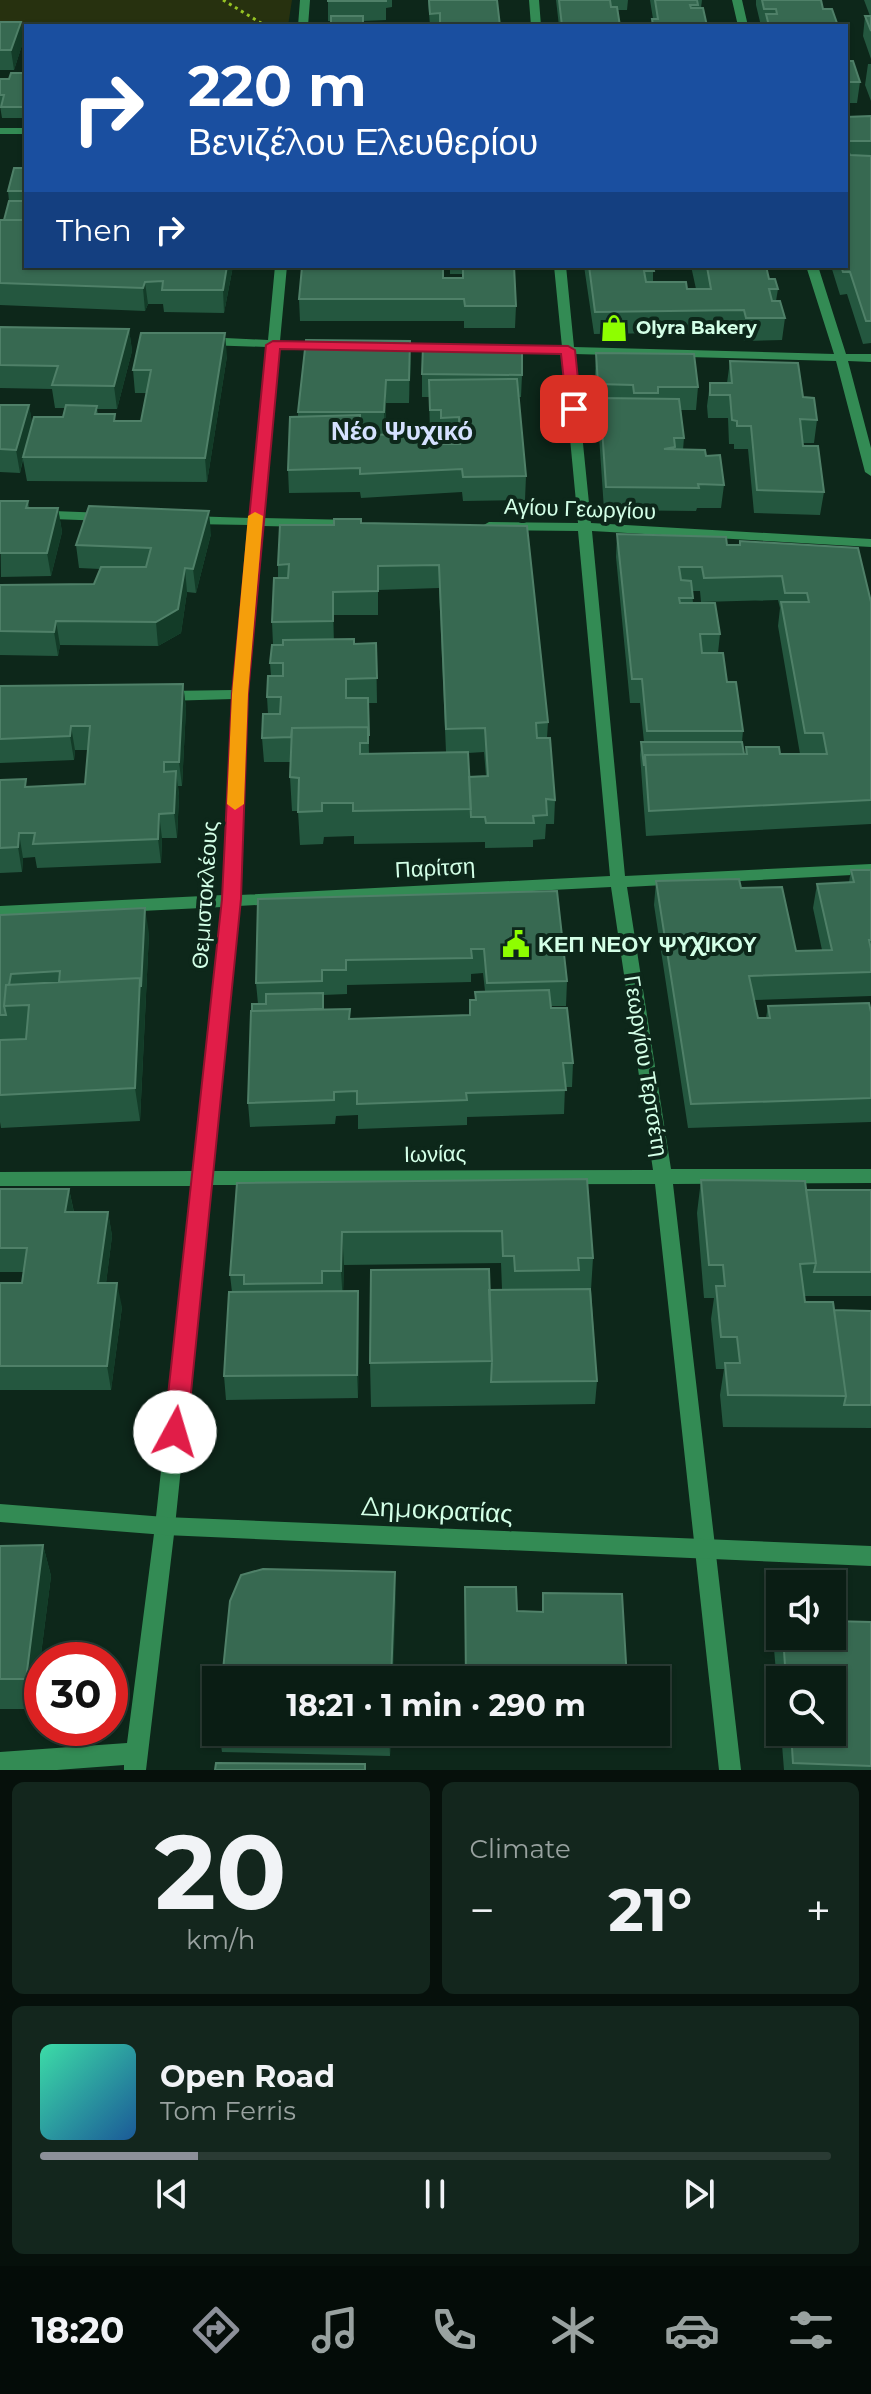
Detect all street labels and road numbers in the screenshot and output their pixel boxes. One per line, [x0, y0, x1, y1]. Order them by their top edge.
street label: Αγίου Γεωργίου [504, 493, 656, 525]
street label: Θεμιστοκλέους [186, 820, 224, 970]
street label: Παρίτση [394, 852, 476, 884]
street label: Γεωργίου Τερτσέτη [618, 973, 674, 1159]
street label: Ιωνίας [404, 1140, 466, 1168]
street label: Δημοκρατίας [360, 1490, 514, 1530]

